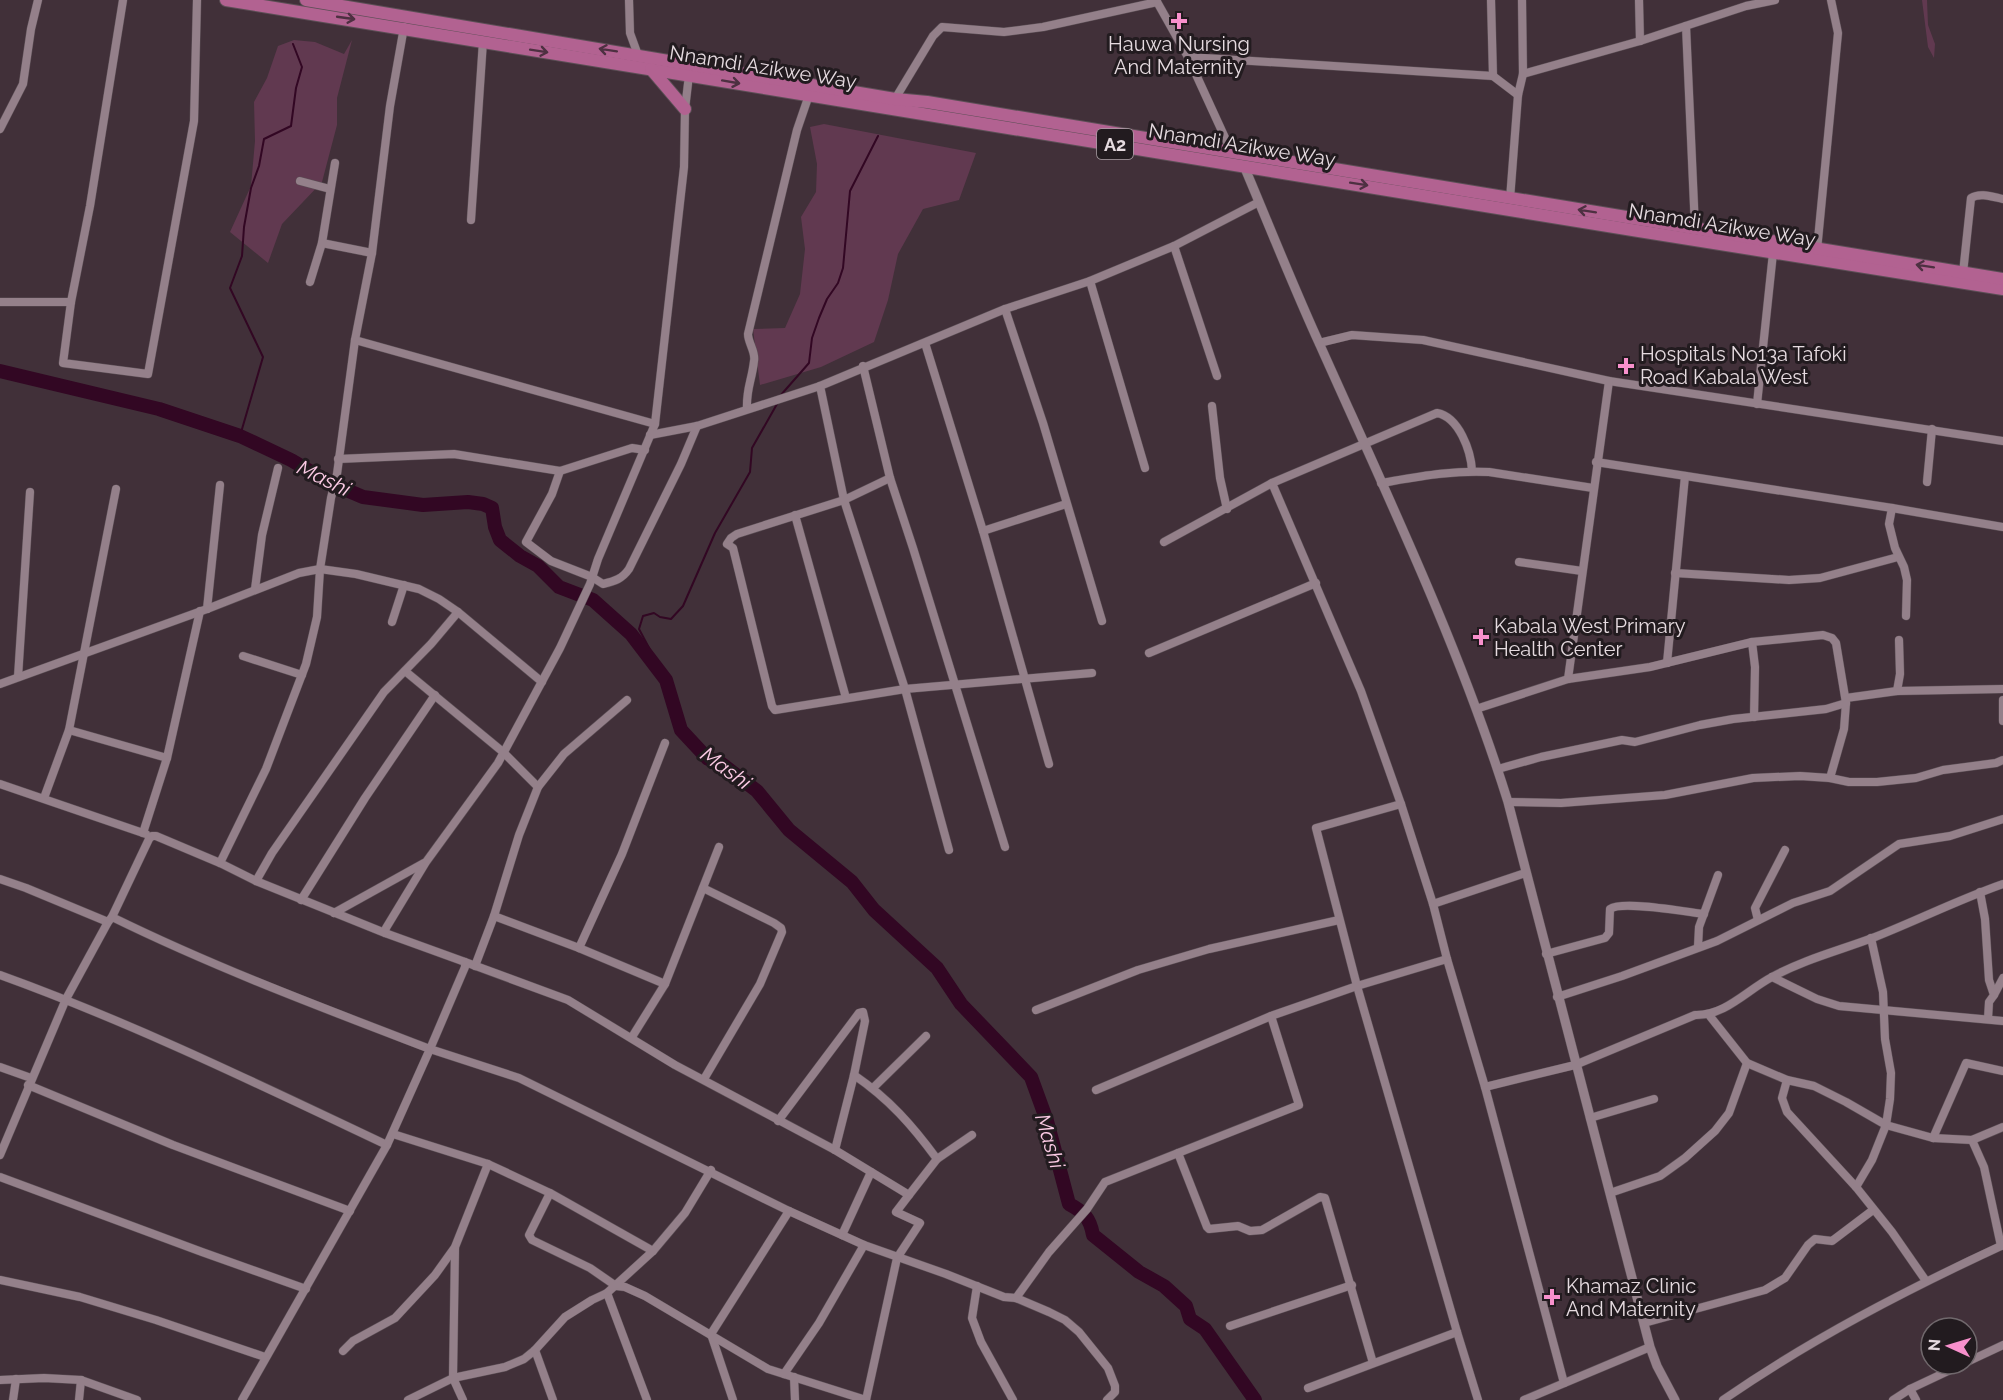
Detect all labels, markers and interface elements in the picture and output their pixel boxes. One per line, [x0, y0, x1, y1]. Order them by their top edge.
marker: Hauwa Nursing And Maternity [1170, 12, 1188, 30]
one-way arrow [336, 13, 356, 24]
place label: Hauwa Nursing And Maternity [1108, 32, 1250, 79]
street label: Nnamdi Azikwe Way [668, 40, 859, 94]
one-way arrow [598, 44, 618, 55]
one-way arrow [528, 45, 548, 56]
one-way arrow [721, 77, 740, 88]
street label: Nnamdi Azikwe Way [1147, 118, 1338, 172]
road number: A2 [1097, 129, 1133, 159]
one-way arrow [1348, 179, 1368, 190]
street label: Nnamdi Azikwe Way [1627, 198, 1818, 252]
one-way arrow [1578, 206, 1597, 217]
one-way arrow [1915, 261, 1935, 272]
place label: Hospitals No13a Tafoki Road Kabala West [1640, 342, 1847, 389]
marker: Hospitals No13a Tafoki Road Kabala West [1617, 357, 1635, 375]
water label: Mashi [293, 454, 355, 502]
place label: Kabala West Primary Health Center [1494, 614, 1686, 661]
marker: Kabala West Primary Health Center [1472, 628, 1490, 646]
water label: Mashi [696, 741, 756, 795]
water label: Mashi [1030, 1111, 1070, 1172]
place label: Khamaz Clinic And Maternity [1566, 1274, 1696, 1321]
marker: Khamaz Clinic And Maternity [1543, 1288, 1561, 1306]
north arrow [1919, 1316, 1979, 1376]
text: N [1925, 1338, 1944, 1352]

